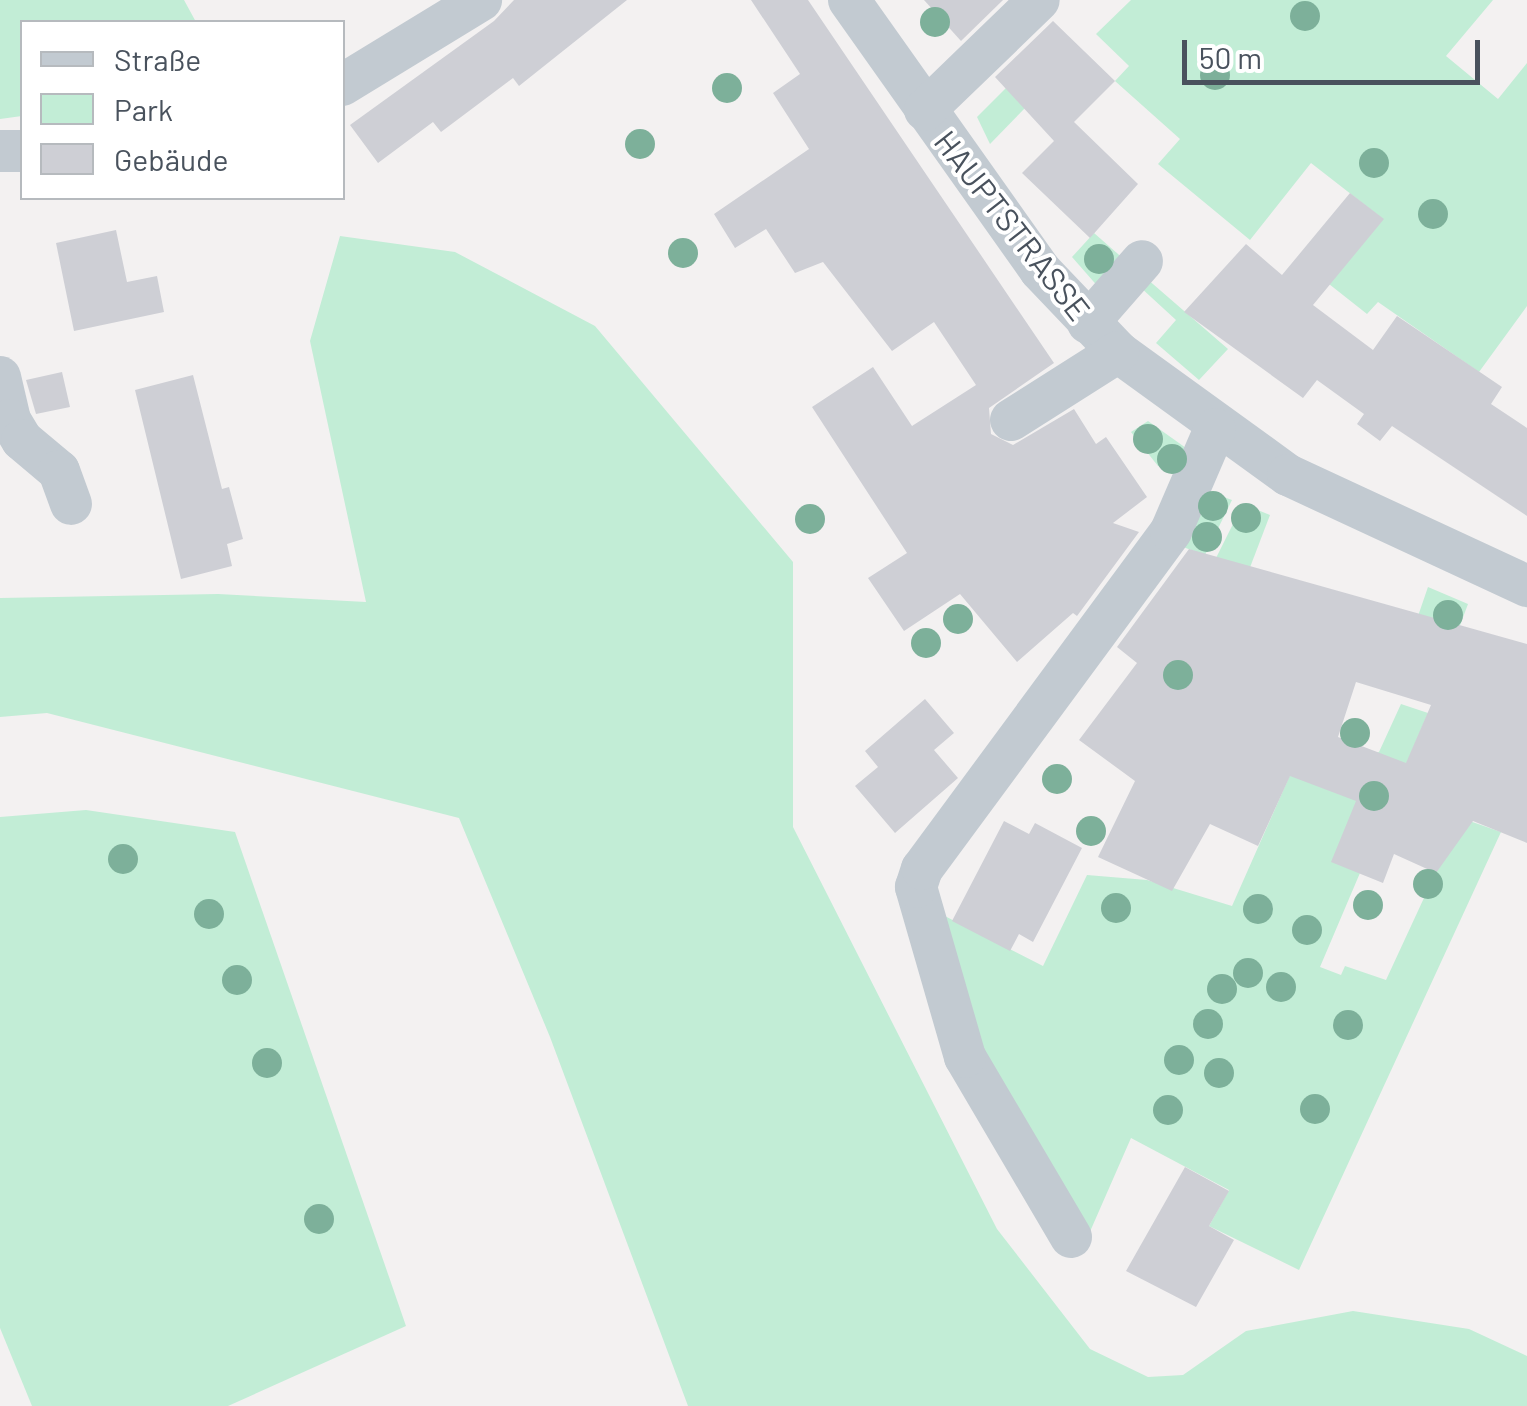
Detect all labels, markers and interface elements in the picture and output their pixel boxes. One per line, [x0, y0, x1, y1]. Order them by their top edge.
legend [20, 20, 345, 200]
scale bar [1187, 20, 1484, 82]
text: 50 m [1199, 39, 1262, 75]
text: Straße [114, 41, 201, 77]
text: Park [114, 91, 173, 127]
street label: HAUPTSTRASSE [927, 122, 1099, 328]
text: Gebäude [114, 141, 228, 177]

